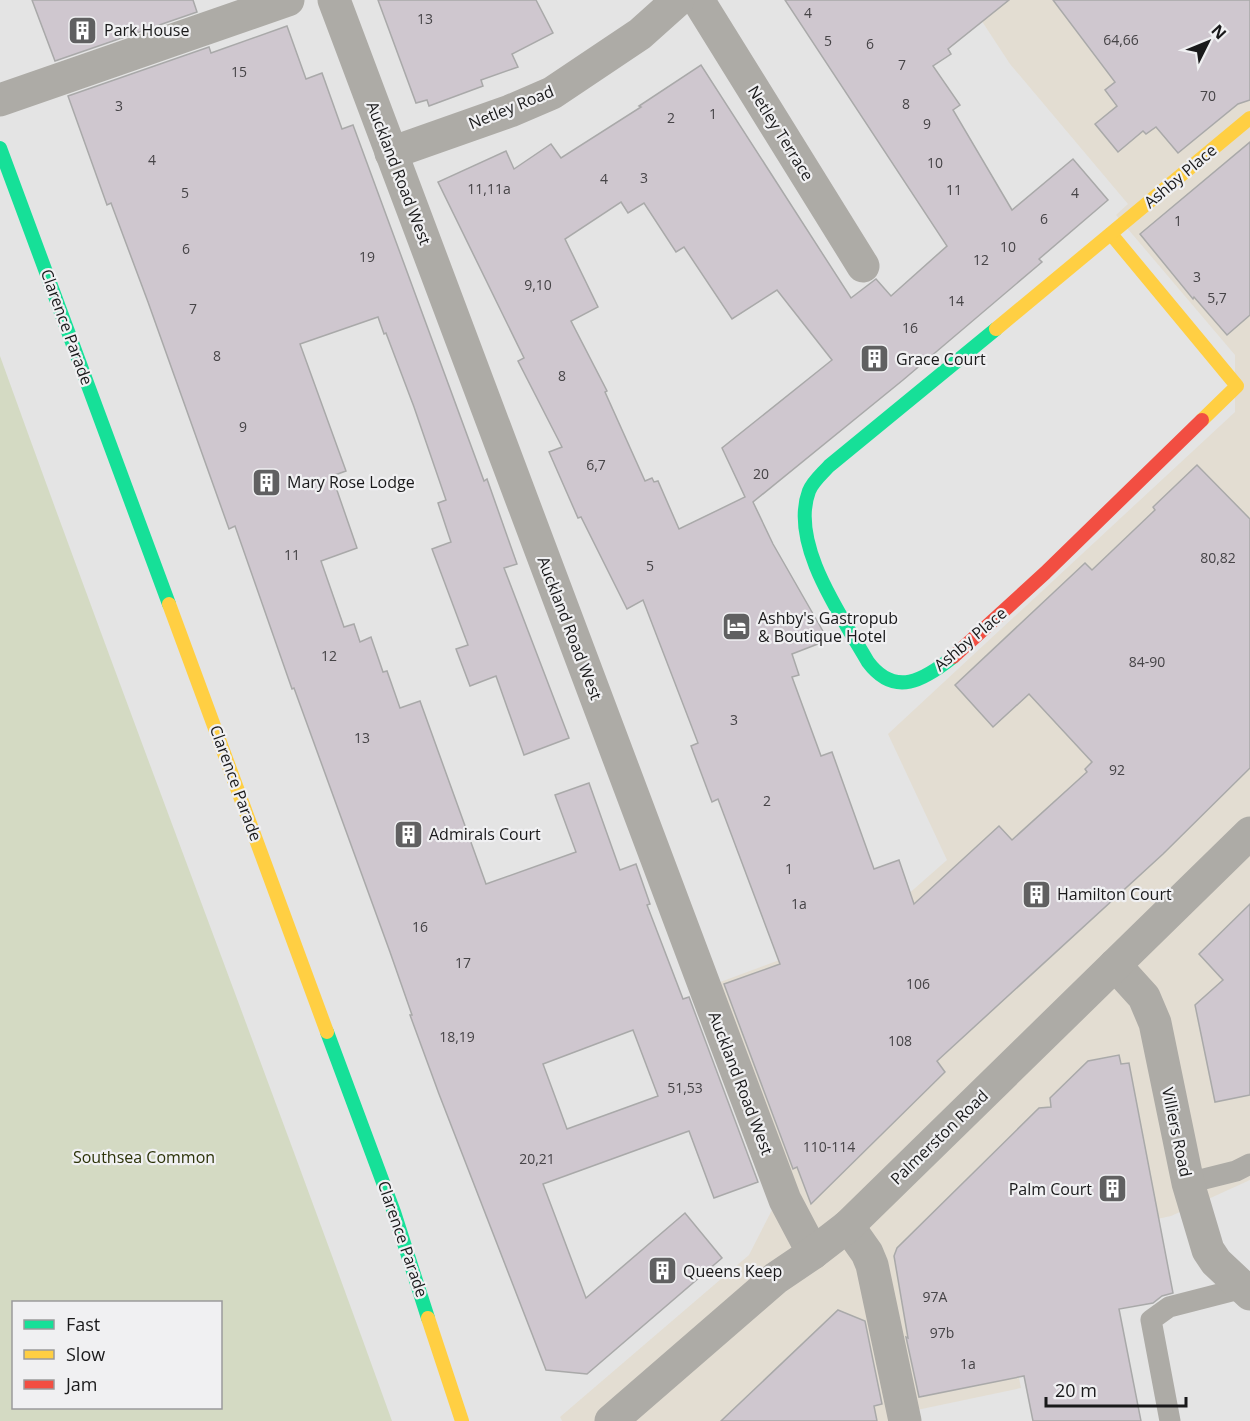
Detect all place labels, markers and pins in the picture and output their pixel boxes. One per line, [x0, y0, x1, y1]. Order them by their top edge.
building icon: Park House [67, 14, 99, 46]
place label: Park House [104, 19, 189, 41]
building icon: Grace Court [859, 343, 891, 375]
place label: Grace Court [896, 348, 986, 370]
building icon: Mary Rose Lodge [250, 466, 282, 498]
place label: Mary Rose Lodge [287, 471, 415, 493]
place label: Ashby's Gastropub & Boutique Hotel [758, 607, 898, 647]
hotel icon: Ashby's Gastropub & Boutique Hotel [721, 611, 753, 643]
building icon: Admirals Court [392, 818, 424, 850]
place label: Admirals Court [429, 823, 541, 845]
building icon: Hamilton Court [1020, 878, 1052, 910]
place label: Hamilton Court [1057, 883, 1172, 905]
building icon: Palm Court [1097, 1173, 1129, 1205]
place label: Palm Court [1009, 1178, 1092, 1200]
building icon: Queens Keep [646, 1255, 678, 1287]
place label: Queens Keep [683, 1260, 782, 1282]

